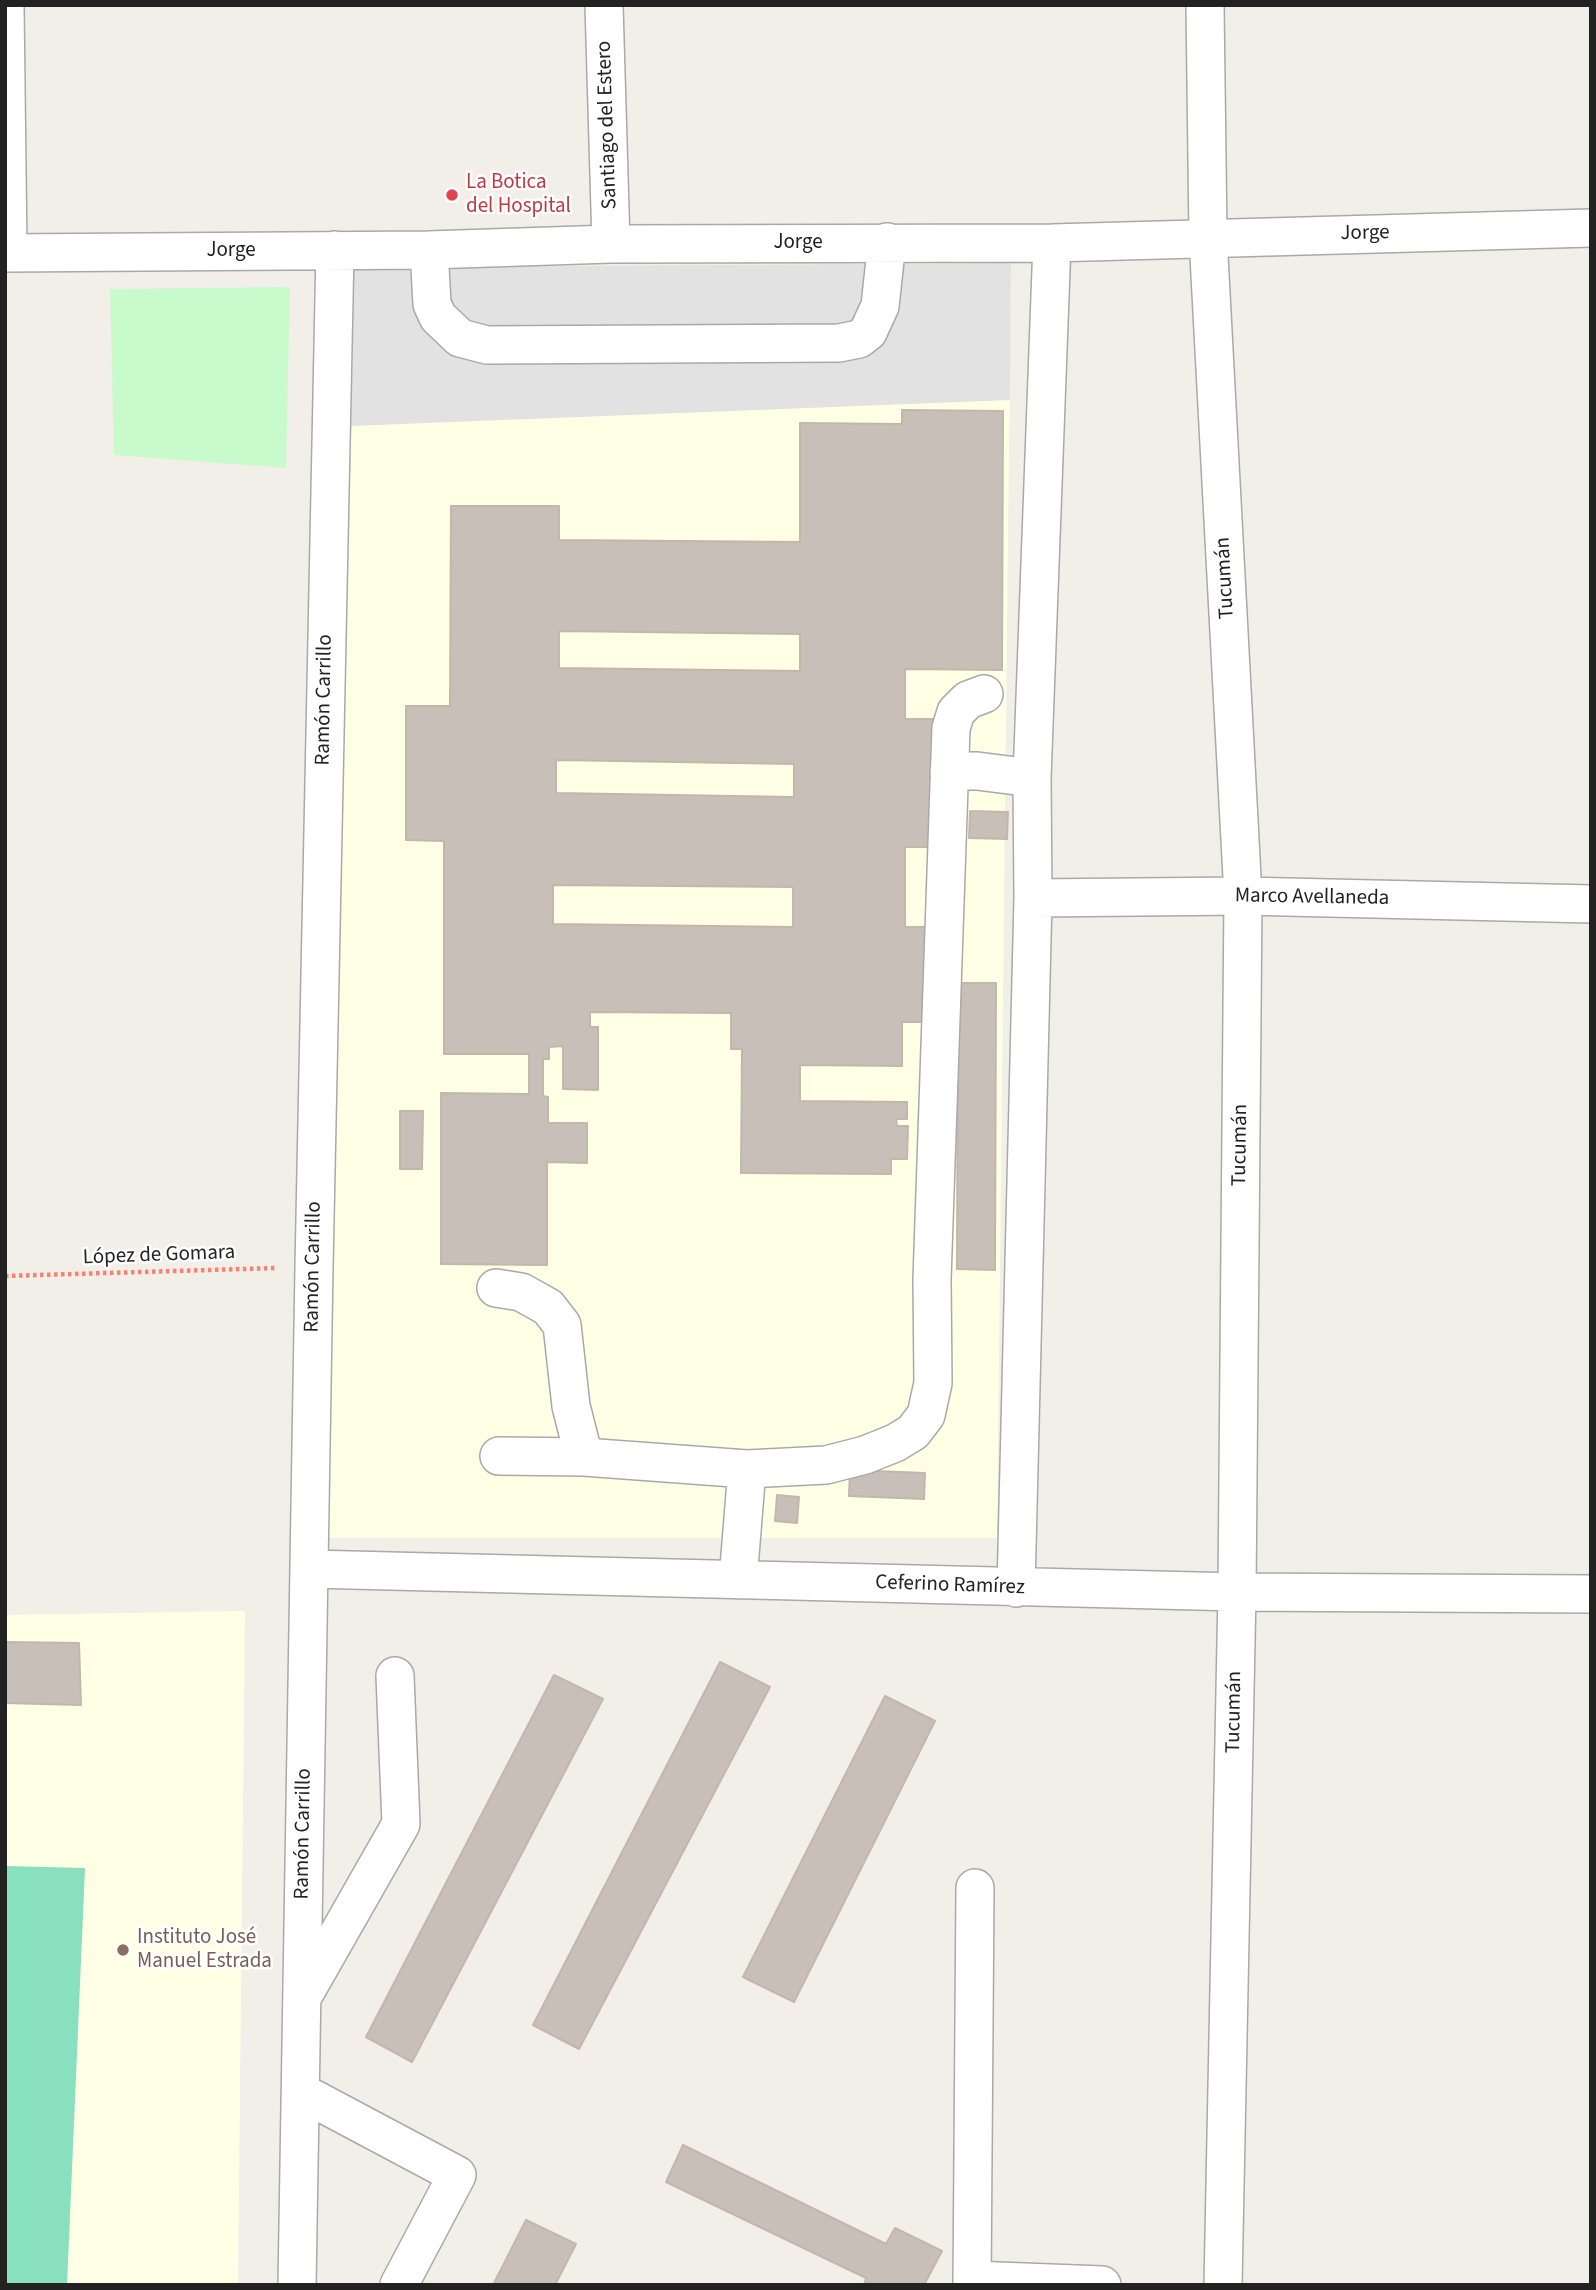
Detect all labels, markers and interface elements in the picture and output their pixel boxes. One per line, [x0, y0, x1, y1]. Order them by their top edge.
street label: Santiago del Estero [592, 40, 624, 210]
place label: La Botica del Hospital [466, 170, 571, 220]
marker: La Botica del Hospital [444, 187, 460, 203]
street label: Jorge [1340, 221, 1390, 247]
street label: Jorge [773, 230, 823, 256]
street label: Jorge [206, 238, 256, 264]
street label: Tucumán [1211, 536, 1241, 620]
street label: Ramón Carrillo [311, 634, 339, 766]
street label: Marco Avellaneda [1235, 884, 1389, 912]
street label: Tucumán [1228, 1104, 1254, 1186]
street label: Ramón Carrillo [300, 1201, 328, 1333]
street label: López de Gomara [82, 1241, 236, 1271]
street label: Ceferino Ramírez [875, 1571, 1025, 1601]
street label: Tucumán [1222, 1671, 1248, 1753]
street label: Ramón Carrillo [290, 1768, 318, 1900]
place label: Instituto José Manuel Estrada [137, 1925, 272, 1975]
marker: Instituto José Manuel Estrada [115, 1942, 131, 1958]

